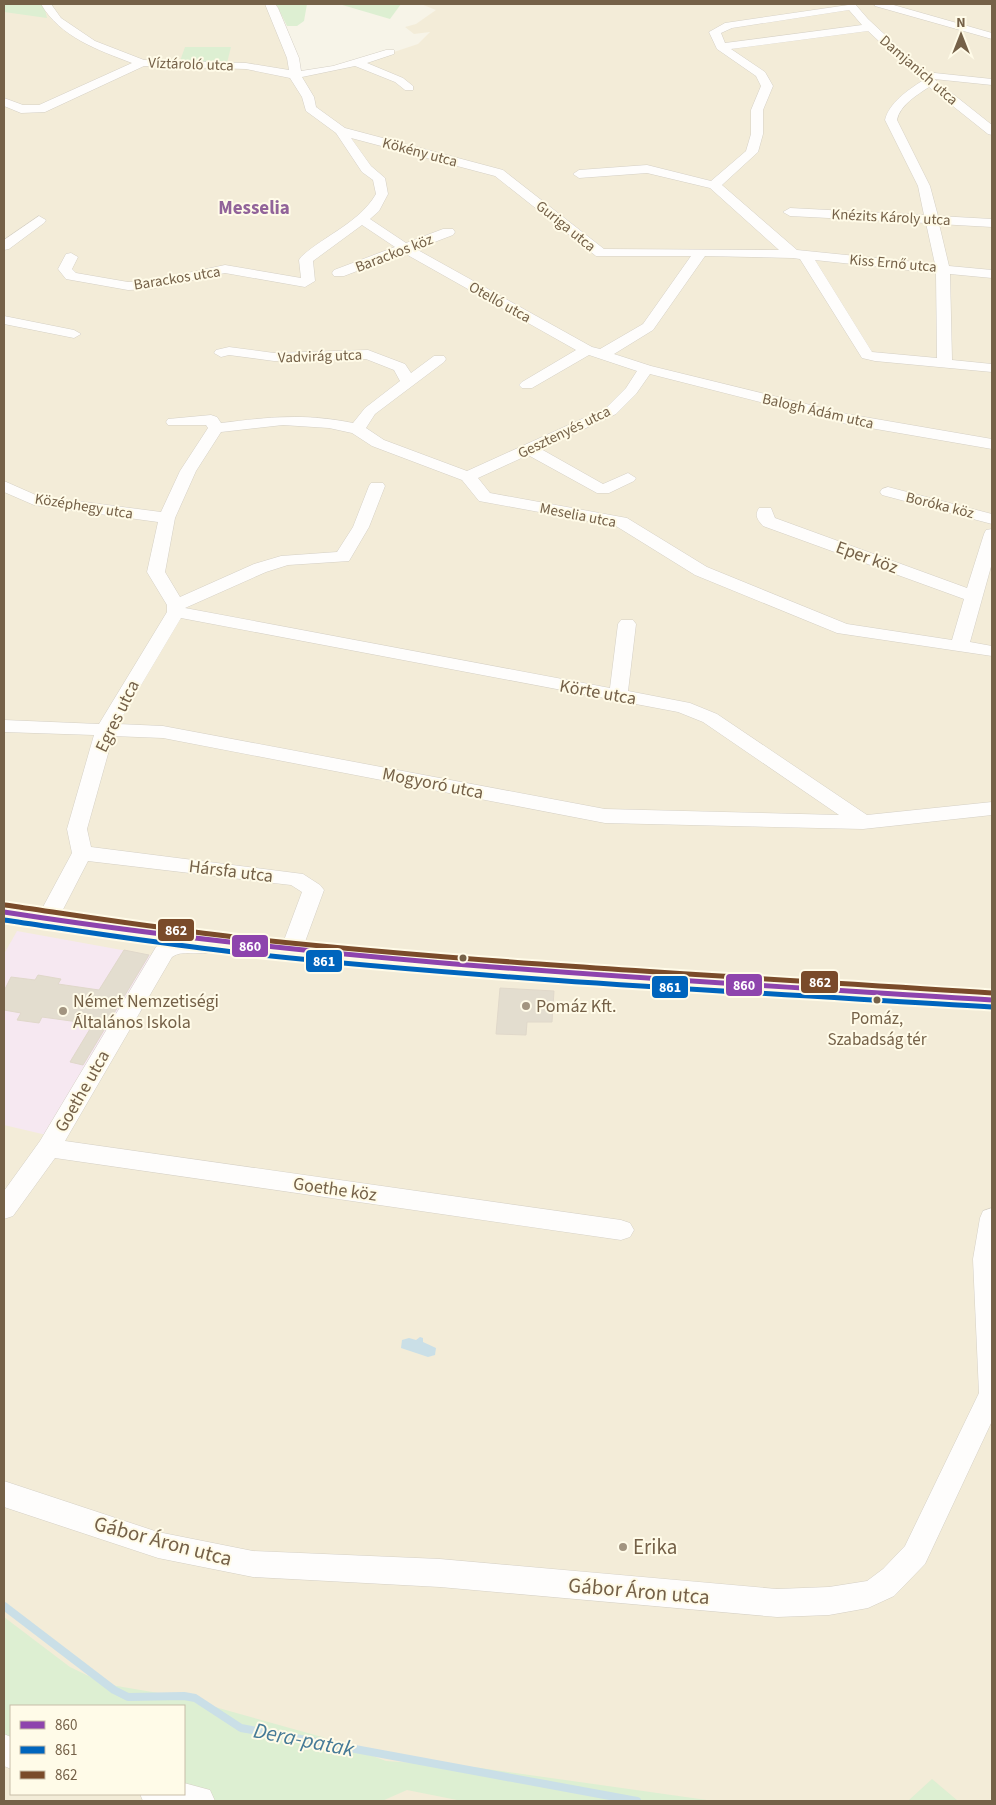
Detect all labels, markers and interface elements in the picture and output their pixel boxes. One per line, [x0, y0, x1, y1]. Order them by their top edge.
north arrow [936, 10, 986, 60]
text: N [956, 13, 966, 33]
street label: Damjanich utca [875, 30, 962, 110]
street label: Víztároló utca [148, 53, 234, 76]
street label: Kökény utca [380, 132, 460, 173]
district label: Messelia [218, 195, 290, 222]
street label: Guriga utca [531, 196, 600, 257]
street label: Knézits Károly utca [831, 204, 951, 231]
street label: Barackos köz [352, 229, 436, 278]
street label: Kiss Ernő utca [848, 249, 938, 278]
street label: Barackos utca [132, 261, 222, 296]
street label: Otelló utca [465, 277, 535, 328]
street label: Vadvirág utca [278, 345, 362, 368]
street label: Balogh Ádám utca [760, 388, 876, 435]
street label: Gesztenyés utca [514, 401, 614, 464]
street label: Boróka köz [904, 487, 976, 524]
street label: Középhegy utca [33, 488, 135, 525]
street label: Meselia utca [538, 498, 618, 533]
street label: Eper köz [832, 535, 902, 580]
street label: Körte utca [558, 673, 638, 712]
street label: Egres utca [89, 676, 146, 756]
street label: Mogyoró utca [380, 761, 486, 806]
street label: Hársfa utca [187, 854, 275, 889]
line badge: 862 [157, 918, 195, 942]
text: 862 [165, 921, 187, 941]
line badge: 860 [231, 934, 269, 958]
text: 860 [239, 937, 261, 957]
line badge: 861 [305, 949, 343, 973]
text: 861 [313, 952, 335, 972]
unlabelled marker [458, 953, 468, 963]
line badge: 862 [800, 970, 839, 994]
line badge: 860 [725, 973, 763, 997]
text: 862 [809, 973, 831, 993]
line badge: 861 [651, 975, 689, 999]
text: 860 [733, 976, 755, 996]
text: 861 [659, 978, 681, 998]
place label: Német Nemzetiségi Általános Iskola [73, 989, 219, 1035]
place label: Pomáz Kft. [536, 994, 616, 1019]
marker: Pomáz, Szabadság tér [872, 995, 882, 1005]
marker: Pomáz Kft. [520, 1000, 532, 1012]
marker: Német Nemzetiségi Általános Iskola [57, 1005, 69, 1017]
place label: Pomáz, Szabadság tér [827, 1007, 927, 1052]
street label: Goethe utca [49, 1046, 116, 1137]
street label: Goethe köz [292, 1171, 379, 1208]
street label: Gábor Áron utca [91, 1508, 235, 1574]
place label: Erika [633, 1532, 677, 1562]
marker: Erika [617, 1541, 629, 1553]
street label: Gábor Áron utca [567, 1570, 711, 1612]
legend [10, 1705, 185, 1795]
text: 860 [55, 1715, 77, 1736]
water label: Dera-patak [251, 1715, 357, 1766]
text: 861 [55, 1740, 77, 1761]
text: 862 [55, 1765, 77, 1786]

